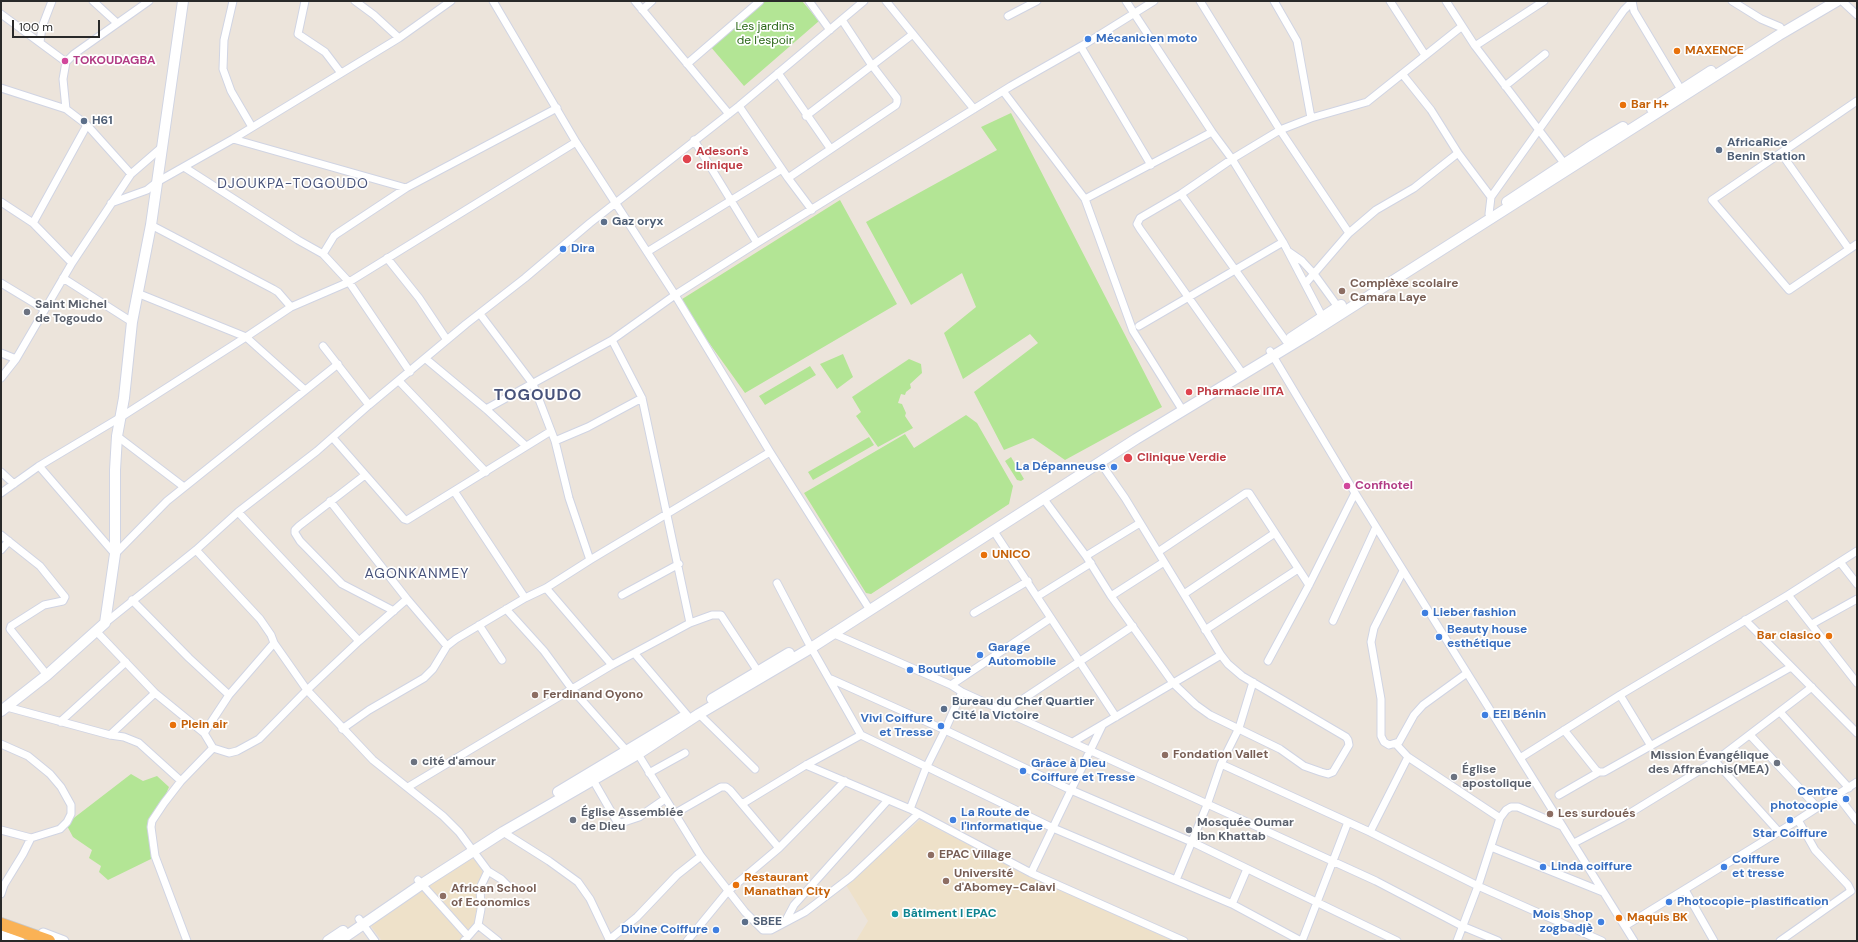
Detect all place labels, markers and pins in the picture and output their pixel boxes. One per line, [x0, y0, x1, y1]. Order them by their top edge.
place label: Mécanicien moto [1096, 32, 1198, 46]
marker: Mécanicien moto [1083, 34, 1093, 44]
place label: MAXENCE [1685, 44, 1744, 58]
marker: MAXENCE [1672, 46, 1682, 56]
place label: TOKOUDAGBA [73, 54, 156, 68]
marker: TOKOUDAGBA [60, 56, 70, 66]
place label: Bar H+ [1631, 98, 1669, 112]
marker: Bar H+ [1618, 100, 1628, 110]
place label: H61 [92, 114, 113, 128]
marker: H61 [79, 116, 89, 126]
place label: AfricaRice Benin Station [1727, 136, 1805, 164]
place label: Adeson's clinique [696, 145, 749, 173]
marker: AfricaRice Benin Station [1714, 145, 1724, 155]
marker: Adeson's clinique [681, 153, 693, 165]
place label: Gaz oryx [612, 215, 663, 229]
marker: Gaz oryx [599, 217, 609, 227]
place label: Dira [571, 242, 595, 256]
marker: Dira [558, 244, 568, 254]
place label: Complèxe scolaire Camara Laye [1350, 277, 1458, 305]
marker: Complèxe scolaire Camara Laye [1337, 286, 1347, 296]
place label: Saint Michel de Togoudo [35, 298, 107, 326]
marker: Saint Michel de Togoudo [22, 307, 32, 317]
place label: Pharmacie IITA [1197, 385, 1284, 399]
marker: Pharmacie IITA [1184, 387, 1194, 397]
place label: Clinique Verdie [1137, 451, 1227, 465]
marker: Clinique Verdie [1122, 452, 1134, 464]
place label: La Dépanneuse [1016, 460, 1106, 474]
marker: La Dépanneuse [1109, 462, 1119, 472]
place label: Confhotel [1355, 479, 1413, 493]
marker: Confhotel [1342, 481, 1352, 491]
place label: UNICO [992, 548, 1030, 562]
marker: UNICO [979, 550, 989, 560]
place label: Lieber fashion [1433, 606, 1516, 620]
marker: Lieber fashion [1420, 608, 1430, 618]
place label: Beauty house esthétique [1447, 623, 1527, 651]
place label: Bar clasico [1757, 629, 1821, 643]
marker: Bar clasico [1824, 631, 1834, 641]
marker: Beauty house esthétique [1434, 632, 1444, 642]
place label: Garage Automobile [988, 641, 1056, 669]
marker: Garage Automobile [975, 650, 985, 660]
place label: Boutique [918, 663, 971, 677]
marker: Boutique [905, 665, 915, 675]
place label: Ferdinand Oyono [543, 688, 643, 702]
marker: Ferdinand Oyono [530, 690, 540, 700]
place label: Bureau du Chef Quartier Cité la Victoire [952, 695, 1095, 723]
marker: Bureau du Chef Quartier Cité la Victoire [939, 704, 949, 714]
place label: EEI Bénin [1493, 708, 1546, 722]
marker: EEI Bénin [1480, 710, 1490, 720]
place label: Vivi Coiffure et Tresse [861, 712, 933, 740]
place label: Plein air [181, 718, 228, 732]
marker: Plein air [168, 720, 178, 730]
marker: Vivi Coiffure et Tresse [936, 721, 946, 731]
place label: Fondation Vallet [1173, 748, 1268, 762]
place label: Mission Évangélique des Affranchis(MEA) [1648, 749, 1769, 777]
marker: Fondation Vallet [1160, 750, 1170, 760]
place label: cité d'amour [422, 755, 496, 769]
marker: cité d'amour [409, 757, 419, 767]
place label: Grâce à Dieu Coiffure et Tresse [1031, 757, 1135, 785]
marker: Mission Évangélique des Affranchis(MEA) [1772, 758, 1782, 768]
place label: Église apostolique [1462, 763, 1532, 791]
marker: Grâce à Dieu Coiffure et Tresse [1018, 766, 1028, 776]
marker: Église apostolique [1449, 772, 1459, 782]
place label: Centre photocopie [1770, 785, 1838, 813]
marker: Centre photocopie [1841, 794, 1851, 804]
place label: Église Assemblée de Dieu [581, 806, 683, 834]
place label: La Route de l'informatique [961, 806, 1043, 834]
place label: Les surdoués [1558, 807, 1636, 821]
marker: Les surdoués [1545, 809, 1555, 819]
marker: Église Assemblée de Dieu [568, 815, 578, 825]
marker: La Route de l'informatique [948, 815, 958, 825]
marker: Star Coiffure [1785, 815, 1795, 825]
place label: Mosquée Oumar Ibn Khattab [1197, 816, 1294, 844]
marker: Mosquée Oumar Ibn Khattab [1184, 825, 1194, 835]
place label: Star Coiffure [1752, 827, 1828, 841]
place label: EPAC Village [939, 848, 1012, 862]
marker: EPAC Village [926, 850, 936, 860]
place label: Coiffure et tresse [1732, 853, 1784, 881]
place label: Linda coiffure [1551, 860, 1632, 874]
marker: Linda coiffure [1538, 862, 1548, 872]
marker: Coiffure et tresse [1719, 862, 1729, 872]
place label: Université d'Abomey-Calavi [954, 867, 1056, 895]
place label: Restaurant Manathan City [744, 871, 830, 899]
marker: Université d'Abomey-Calavi [941, 876, 951, 886]
marker: Restaurant Manathan City [731, 880, 741, 890]
place label: African School of Economics [451, 882, 536, 910]
marker: African School of Economics [438, 891, 448, 901]
place label: Photocopie-plastification [1677, 895, 1829, 909]
marker: Photocopie-plastification [1664, 897, 1674, 907]
place label: Bâtiment I EPAC [903, 907, 996, 921]
place label: Mois Shop zogbadjè [1533, 908, 1593, 936]
marker: Bâtiment I EPAC [890, 909, 900, 919]
place label: Maquis BK [1627, 911, 1688, 925]
marker: Maquis BK [1614, 913, 1624, 923]
place label: SBEE [753, 915, 782, 929]
marker: SBEE [740, 917, 750, 927]
marker: Mois Shop zogbadjè [1596, 917, 1606, 927]
place label: Divine Coiffure [621, 923, 708, 937]
marker: Divine Coiffure [711, 925, 721, 935]

